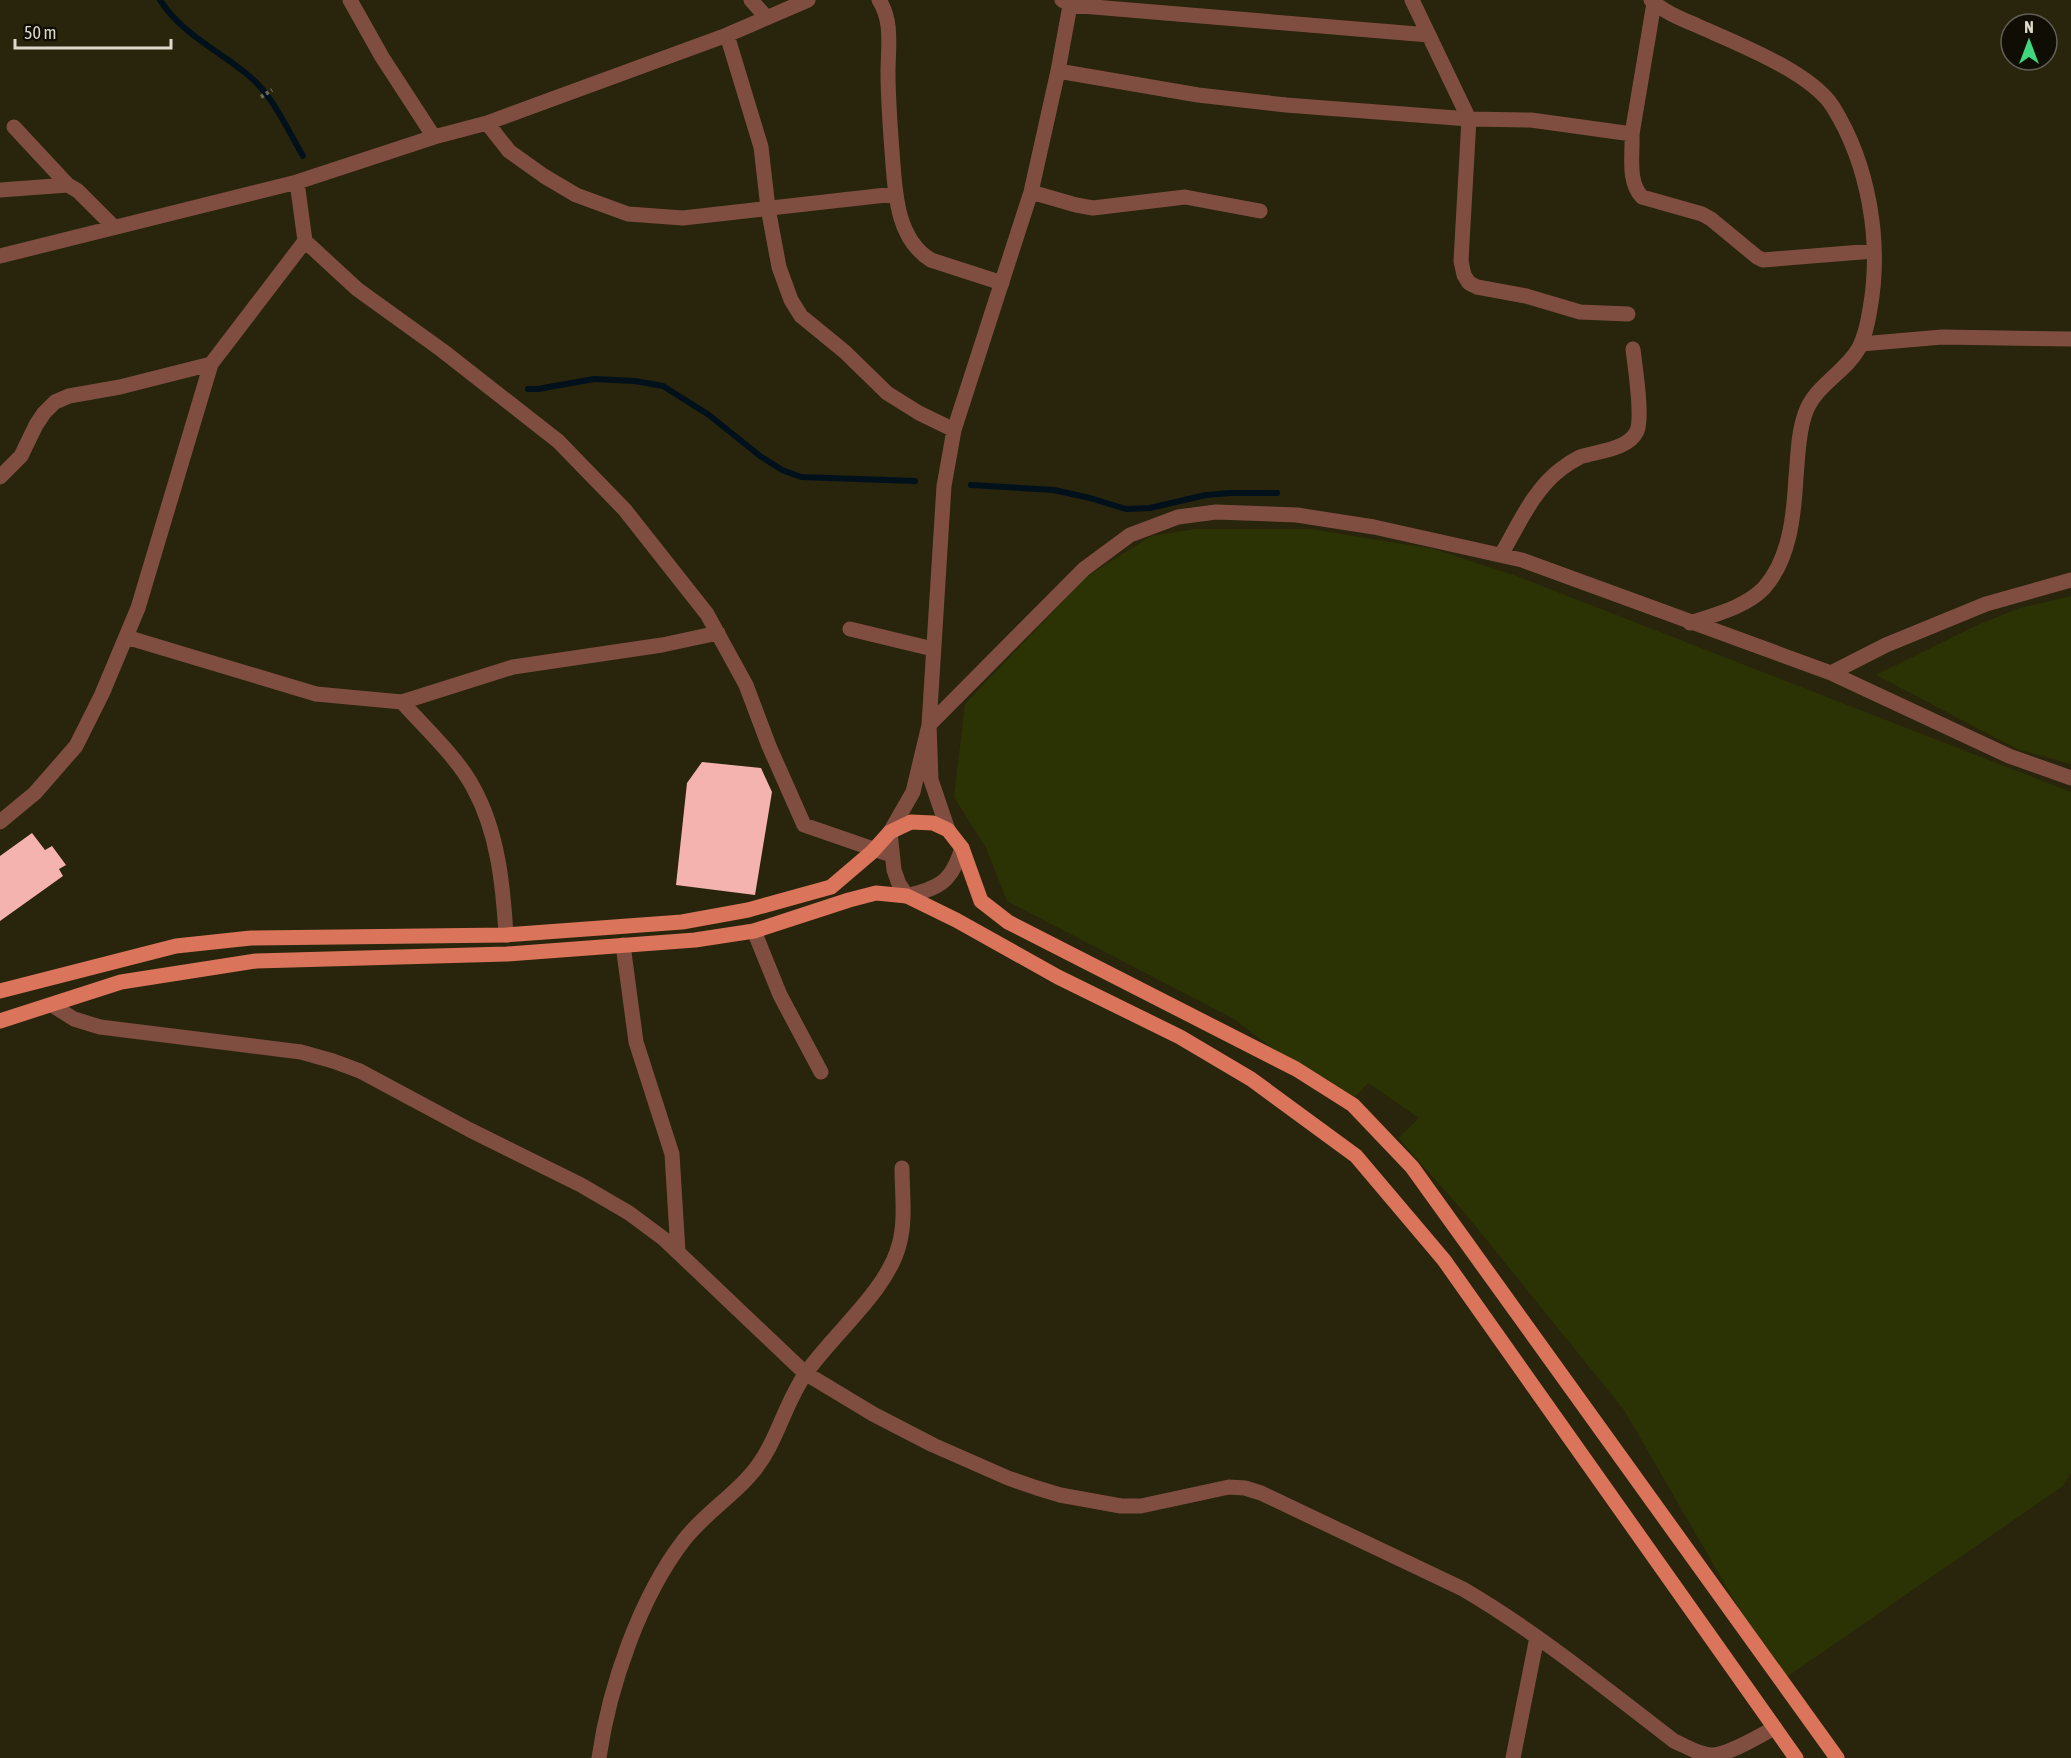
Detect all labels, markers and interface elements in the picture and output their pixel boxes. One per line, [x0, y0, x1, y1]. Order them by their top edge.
scale bar [15, 12, 171, 50]
north arrow [1999, 12, 2059, 72]
text: N [2024, 18, 2034, 36]
text: 50 m [24, 22, 56, 43]

